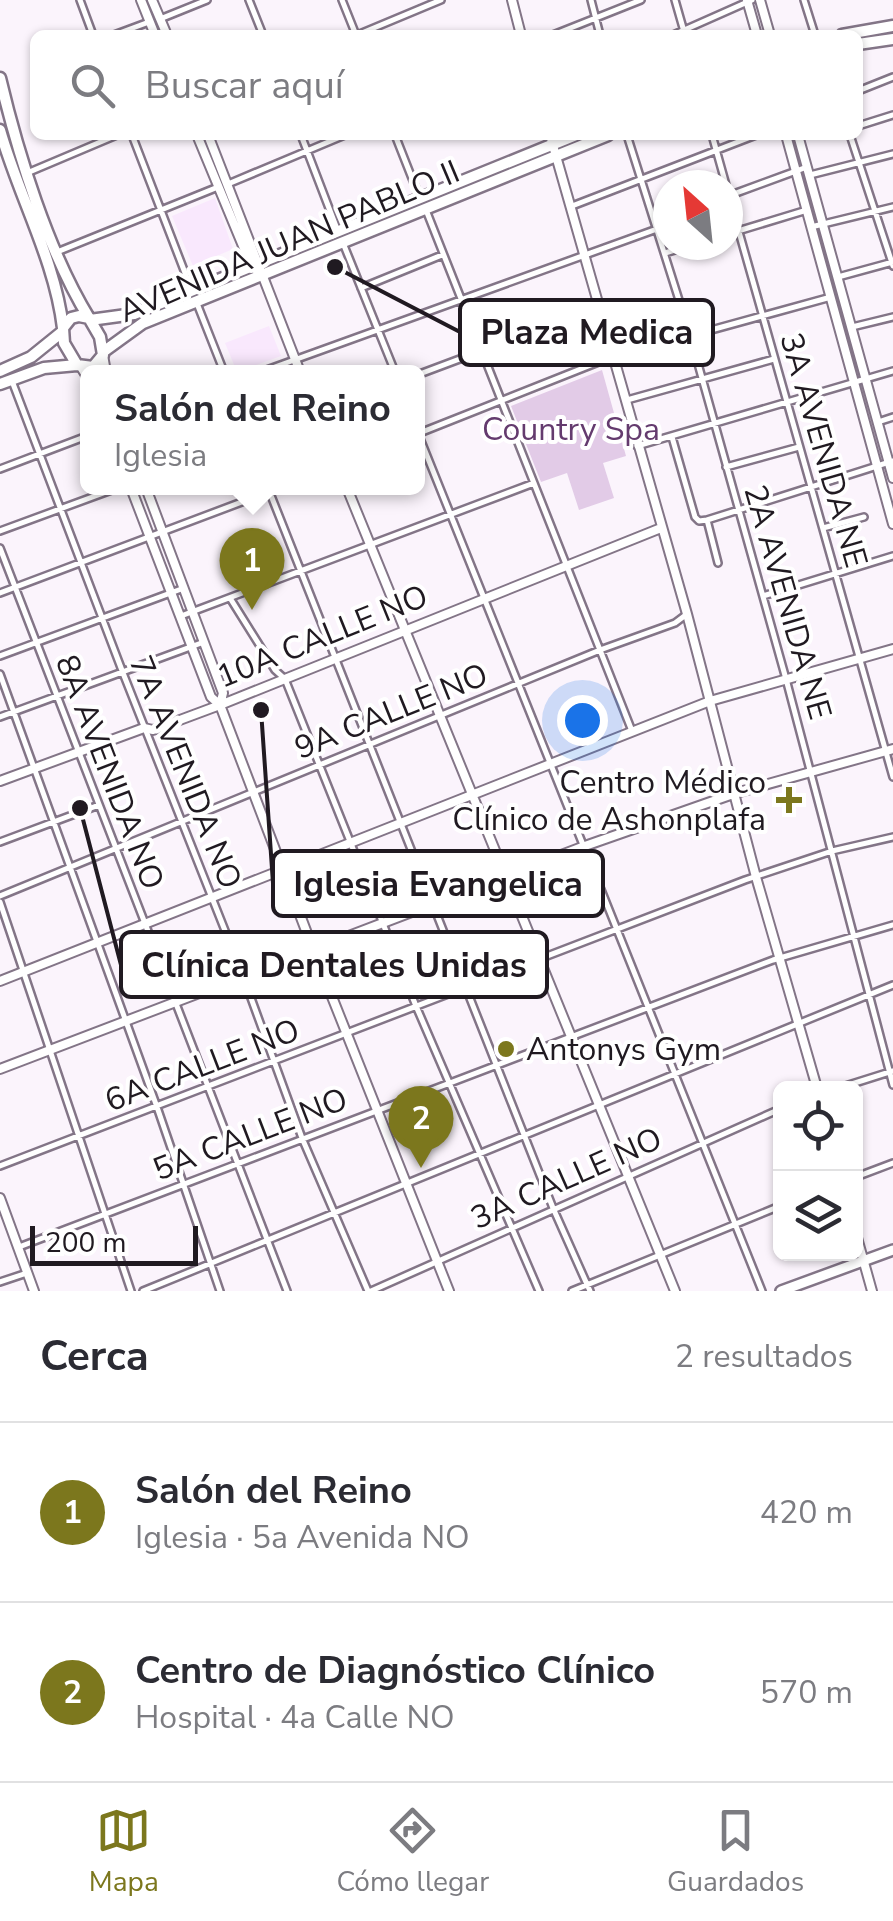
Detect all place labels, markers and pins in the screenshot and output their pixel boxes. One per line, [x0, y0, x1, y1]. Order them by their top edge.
callout: Plaza Medica [460, 300, 713, 365]
pin: 1 [220, 528, 284, 610]
place label: Centro Médico Clínico de Ashonplafa [452, 761, 766, 841]
marker: Centro Médico Clínico de Ashonplafa [776, 787, 802, 813]
callout: Iglesia Evangelica [273, 851, 603, 916]
callout: Clínica Dentales Unidas [121, 932, 547, 997]
place label: Antonys Gym [526, 1028, 721, 1071]
marker: Antonys Gym [495, 1038, 517, 1060]
pin: 2 [388, 1086, 454, 1168]

